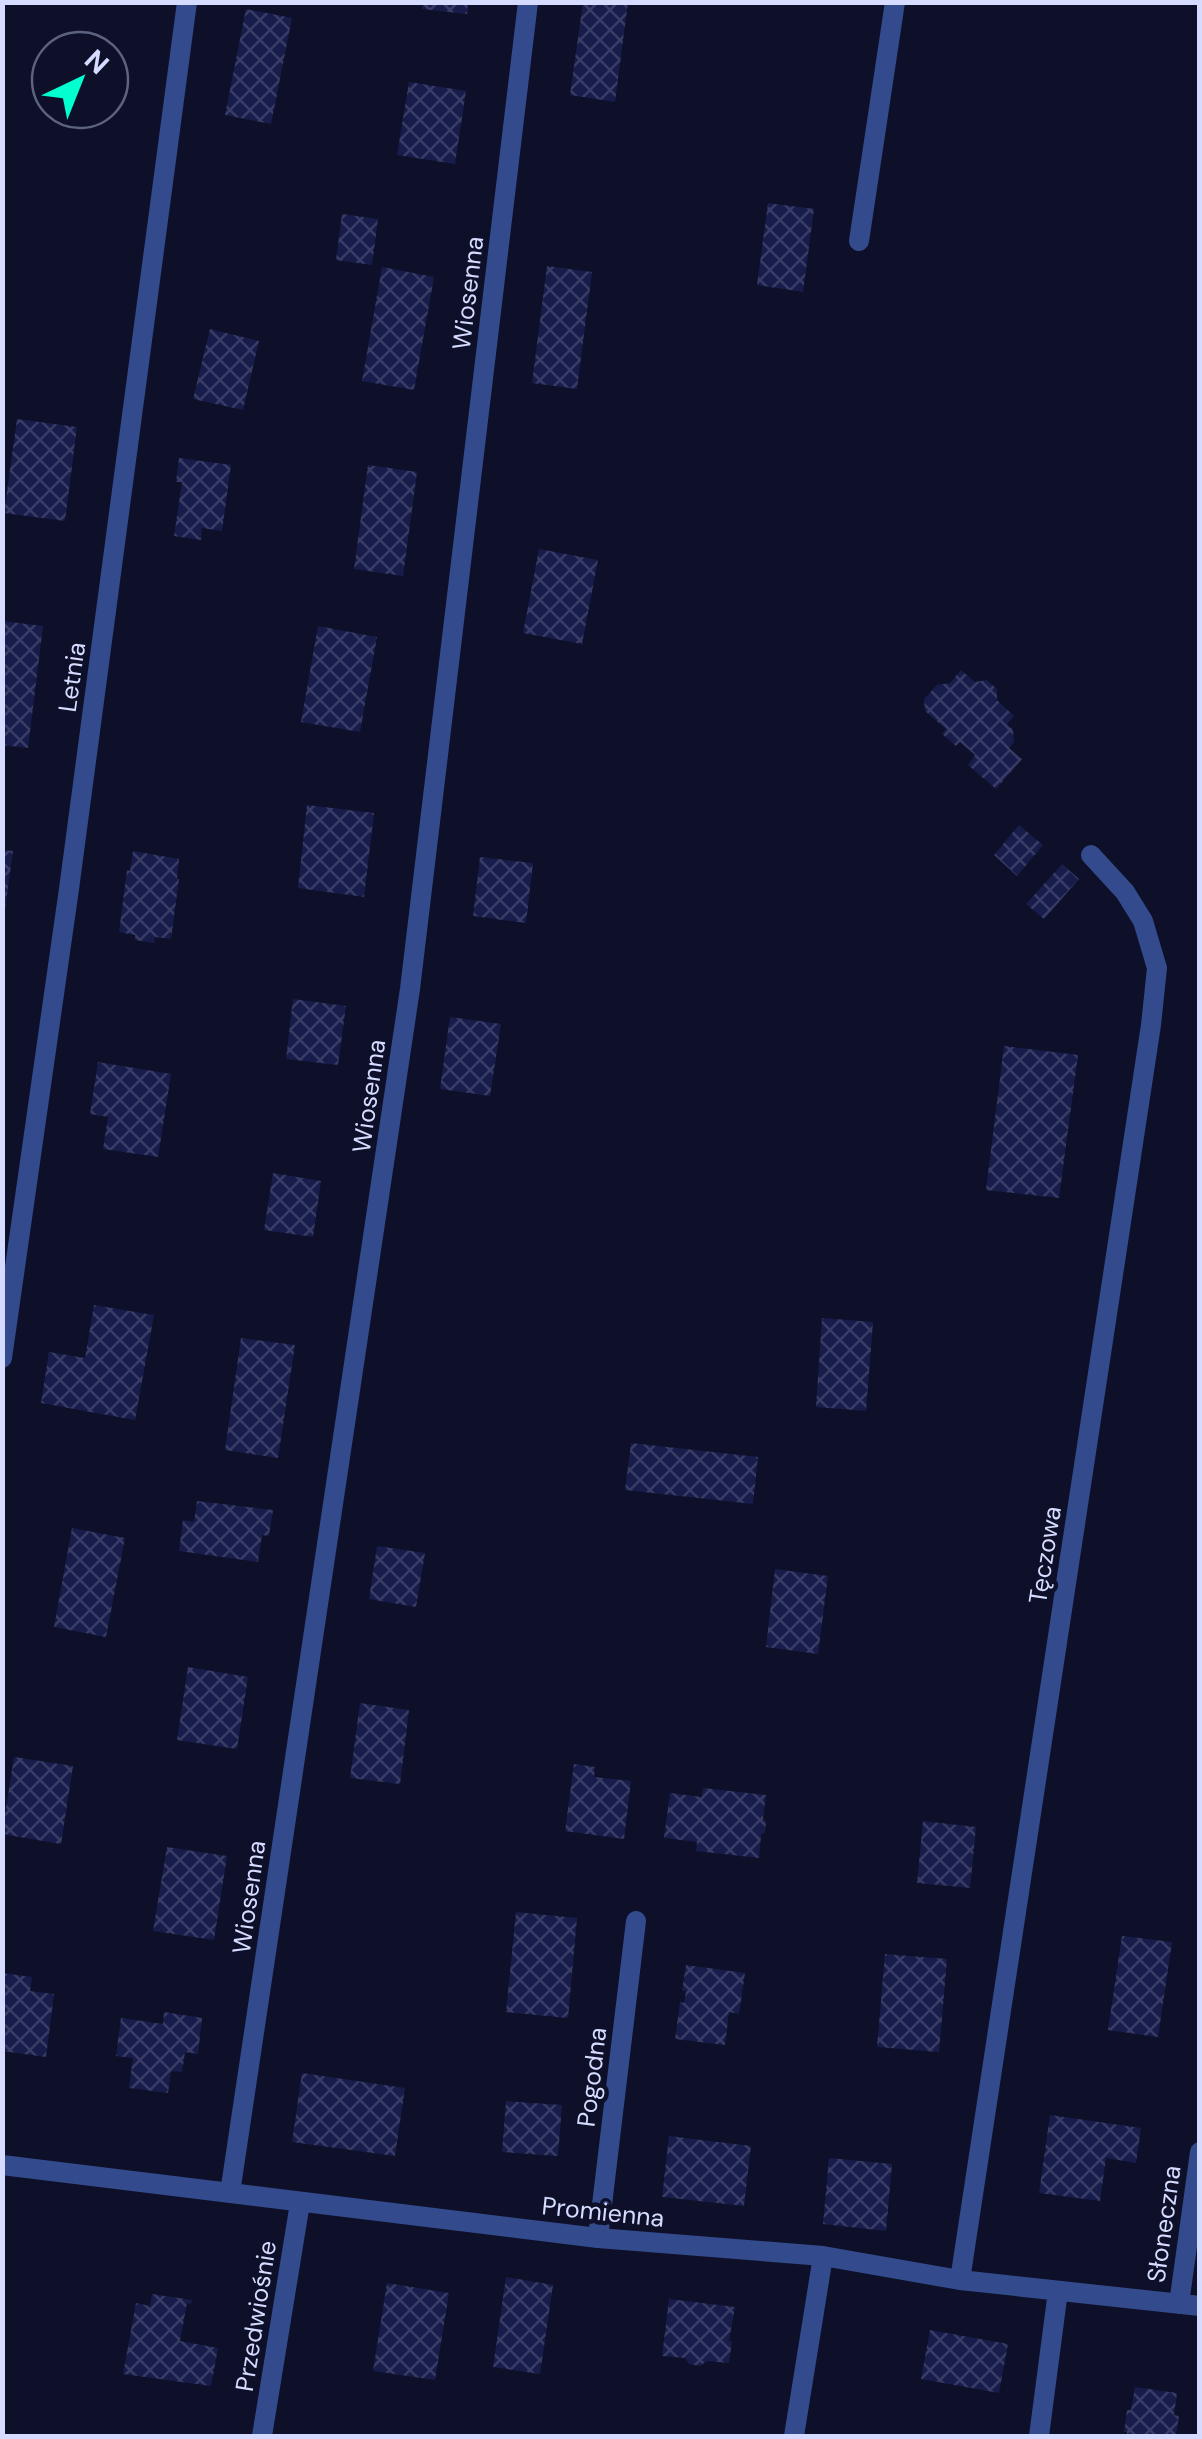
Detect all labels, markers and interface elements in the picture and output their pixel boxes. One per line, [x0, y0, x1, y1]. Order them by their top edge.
north arrow [30, 30, 130, 130]
text: N [77, 42, 117, 83]
street label: Wiosenna [445, 234, 491, 352]
street label: Letnia [51, 640, 93, 714]
street label: Wiosenna [345, 1037, 393, 1155]
street label: Tęczowa [1021, 1504, 1069, 1606]
street label: Wiosenna [225, 1838, 273, 1956]
street label: Pogodna [570, 2025, 614, 2129]
street label: Słoneczna [1139, 2163, 1189, 2285]
street label: Promienna [540, 2189, 666, 2235]
street label: Przedwiośnie [228, 2238, 284, 2394]

